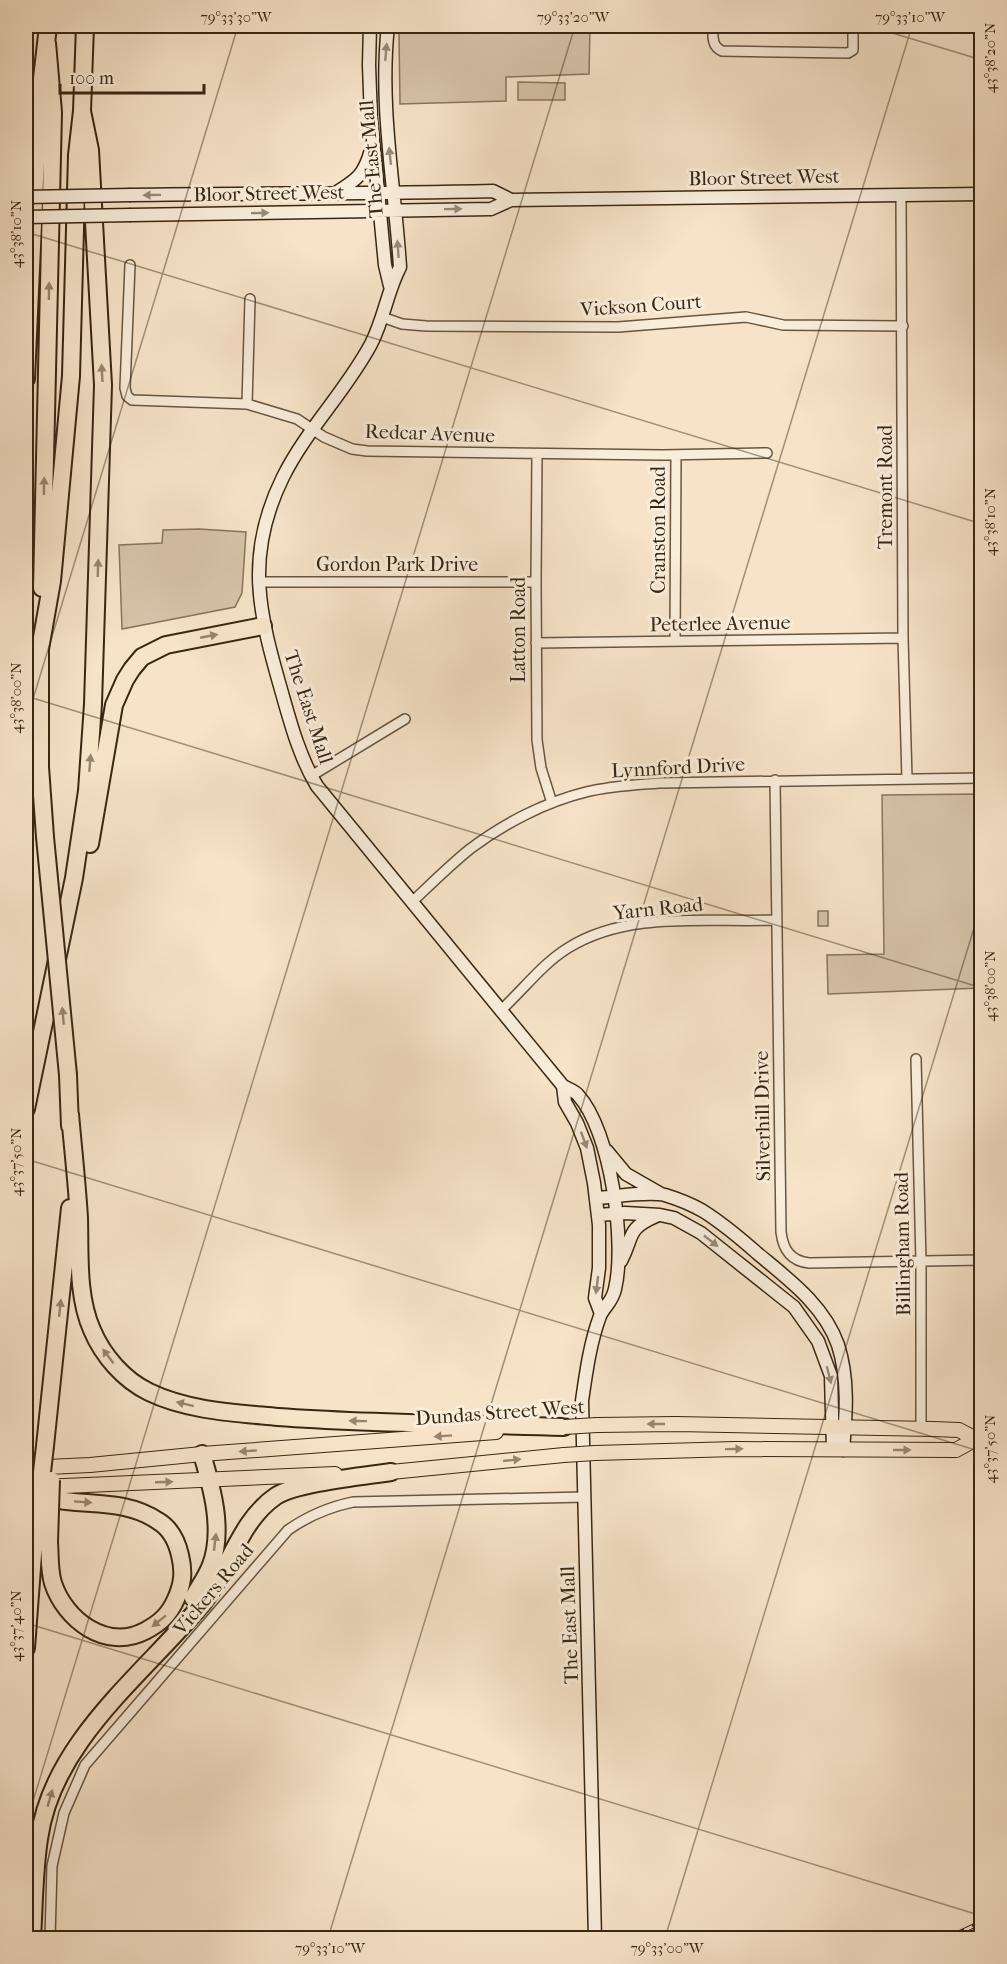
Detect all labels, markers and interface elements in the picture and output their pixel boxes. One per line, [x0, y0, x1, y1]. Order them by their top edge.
text: 79°33'30"W [200, 8, 273, 26]
text: 79°33'20"W [537, 8, 611, 26]
text: 79°33'10"W [875, 8, 946, 26]
text: 43°38'20"N [981, 22, 999, 93]
one-way arrow [381, 42, 390, 61]
scale bar [60, 57, 204, 95]
text: 100 m [69, 68, 114, 89]
street label: The East Mall [355, 99, 388, 219]
one-way arrow [385, 147, 395, 166]
street label: Bloor Street West [688, 165, 840, 190]
street label: Bloor Street West [193, 181, 345, 206]
one-way arrow [143, 190, 162, 199]
text: 43°38'10"N [7, 199, 25, 268]
one-way arrow [444, 205, 463, 214]
one-way arrow [250, 208, 269, 218]
one-way arrow [394, 240, 403, 259]
one-way arrow [44, 282, 53, 301]
street label: Vickson Court [579, 290, 702, 321]
one-way arrow [98, 364, 107, 383]
street label: Redcar Avenue [364, 420, 496, 447]
street label: Tremont Road [874, 424, 897, 549]
street label: Cranston Road [647, 465, 670, 594]
one-way arrow [39, 476, 49, 495]
text: 43°38'10"N [981, 487, 999, 556]
street label: Gordon Park Drive [316, 553, 478, 576]
one-way arrow [93, 559, 103, 578]
street label: Latton Road [507, 576, 530, 683]
street label: Peterlee Avenue [649, 611, 791, 636]
one-way arrow [200, 631, 219, 640]
street label: The East Mall [279, 647, 338, 767]
text: 43°38'00"N [7, 662, 25, 734]
one-way arrow [85, 753, 94, 772]
street label: Lynnford Drive [611, 753, 746, 782]
street label: Yarn Road [611, 892, 705, 925]
text: 43°38'00"N [981, 950, 999, 1022]
one-way arrow [58, 1007, 68, 1026]
street label: Silverhill Drive [750, 1050, 775, 1182]
text: 43°37'50"N [7, 1127, 25, 1197]
one-way arrow [579, 1131, 589, 1149]
street label: Billingham Road [890, 1171, 915, 1316]
one-way arrow [704, 1234, 719, 1246]
one-way arrow [593, 1275, 602, 1294]
one-way arrow [55, 1298, 65, 1317]
one-way arrow [102, 1349, 114, 1364]
one-way arrow [825, 1366, 835, 1384]
street label: Dundas Street West [415, 1395, 585, 1430]
one-way arrow [176, 1399, 194, 1409]
text: 43°37'50"N [981, 1414, 999, 1484]
one-way arrow [349, 1417, 368, 1426]
one-way arrow [646, 1419, 665, 1429]
one-way arrow [433, 1431, 452, 1441]
one-way arrow [725, 1444, 744, 1454]
one-way arrow [892, 1445, 911, 1455]
one-way arrow [239, 1446, 258, 1455]
one-way arrow [503, 1455, 522, 1465]
one-way arrow [154, 1477, 173, 1486]
one-way arrow [73, 1497, 92, 1506]
one-way arrow [210, 1532, 219, 1551]
street label: Vickers Road [168, 1538, 259, 1640]
street label: The East Mall [556, 1565, 583, 1684]
text: 43°37'40"N [7, 1590, 25, 1662]
one-way arrow [151, 1615, 167, 1628]
one-way arrow [46, 1789, 55, 1807]
text: 79°33'10"W [295, 1939, 366, 1957]
text: 79°33'00"W [630, 1939, 705, 1957]

